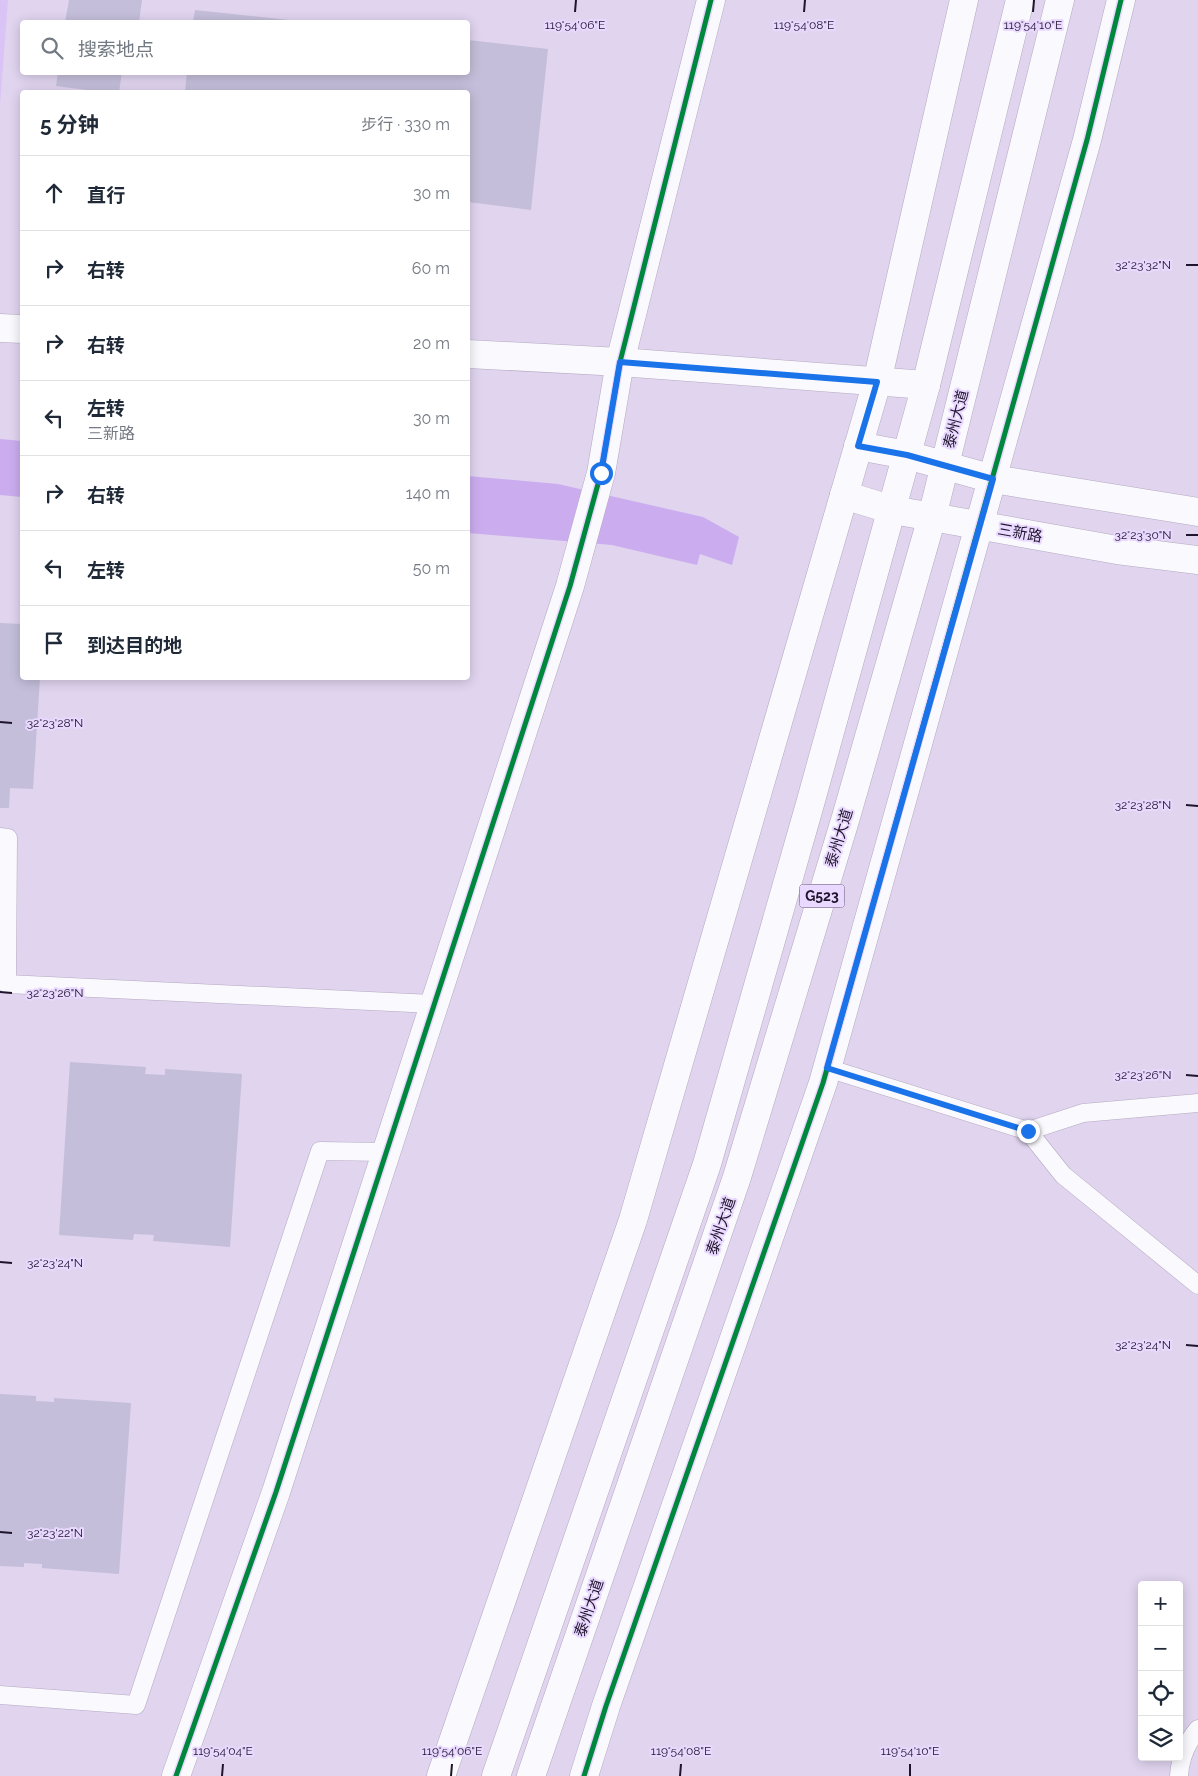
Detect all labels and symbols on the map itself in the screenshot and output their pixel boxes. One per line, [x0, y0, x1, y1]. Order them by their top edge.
text: 119°54'06"E [545, 18, 605, 32]
text: 119°54'08"E [774, 18, 834, 32]
text: 119°54'10"E [1004, 18, 1062, 32]
text: 32°23'32"N [1115, 258, 1171, 272]
street label: 泰州大道 [940, 388, 972, 450]
route start [590, 462, 613, 485]
street label: 三新路 [996, 520, 1044, 546]
text: 32°23'30"N [1114, 528, 1172, 542]
text: 32°23'28"N [27, 716, 83, 730]
text: 32°23'28"N [1115, 798, 1171, 812]
street label: 泰州大道 [822, 807, 856, 869]
road number: G523 [800, 884, 844, 908]
text: 32°23'26"N [27, 986, 83, 1000]
text: 32°23'26"N [1115, 1068, 1171, 1082]
route end [1017, 1120, 1040, 1143]
street label: 泰州大道 [703, 1195, 739, 1257]
text: 32°23'24"N [27, 1256, 83, 1270]
text: 32°23'24"N [1115, 1338, 1171, 1352]
text: 32°23'22"N [27, 1526, 83, 1540]
street label: 泰州大道 [571, 1577, 607, 1639]
text: 119°54'04"E [193, 1744, 253, 1758]
text: 119°54'06"E [422, 1744, 482, 1758]
text: 119°54'08"E [651, 1744, 711, 1758]
text: 119°54'10"E [881, 1744, 939, 1758]

